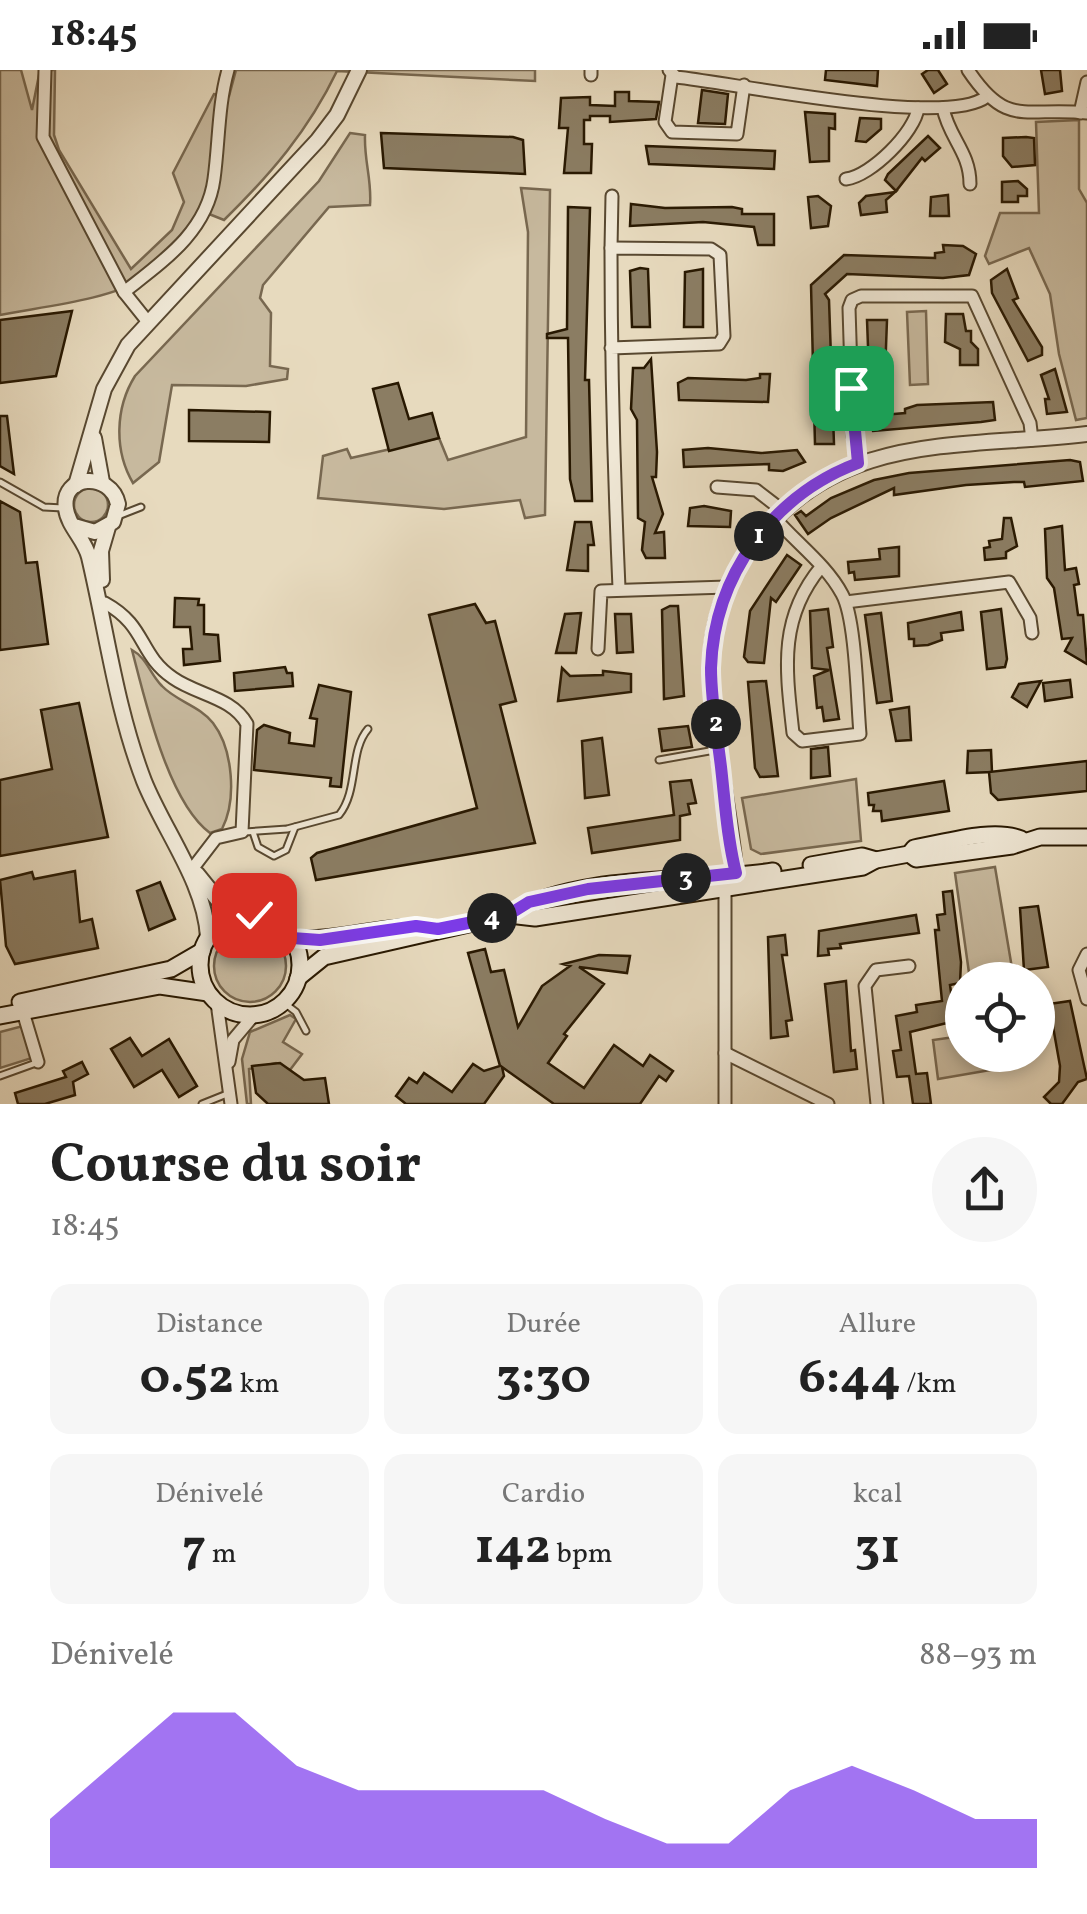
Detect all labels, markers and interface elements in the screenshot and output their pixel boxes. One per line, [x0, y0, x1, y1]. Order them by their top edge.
text: 18:45 [50, 9, 138, 62]
pin [809, 346, 894, 431]
icon: arrive [824, 361, 879, 416]
pin: 1 [734, 511, 784, 561]
text: 1 [753, 516, 765, 555]
pin: 2 [691, 699, 741, 749]
text: 2 [709, 704, 723, 743]
pin: 3 [661, 853, 711, 903]
text: 3 [679, 858, 693, 897]
pin [212, 873, 297, 958]
icon: check [227, 888, 282, 943]
pin: 4 [467, 893, 517, 943]
text: 4 [484, 898, 500, 937]
map controls [945, 962, 1055, 1072]
button: locate [945, 962, 1055, 1072]
text: Course du soir [50, 1129, 421, 1205]
button: share [932, 1137, 1037, 1242]
text: 18:45 [50, 1205, 120, 1249]
text: Distance [156, 1305, 263, 1344]
text: Durée [506, 1305, 581, 1344]
text: Allure [839, 1305, 916, 1344]
text: 0.52 [139, 1344, 234, 1414]
text: 3:30 [496, 1344, 591, 1414]
text: 6:44 [798, 1344, 901, 1414]
text: km [234, 1365, 280, 1404]
text: /km [901, 1365, 957, 1404]
text: Dénivelé [155, 1475, 264, 1514]
text: Cardio [502, 1475, 585, 1514]
text: kcal [853, 1475, 902, 1514]
text: 7 [182, 1514, 206, 1584]
text: 142 [474, 1514, 551, 1584]
text: 31 [855, 1514, 900, 1584]
text: m [206, 1535, 237, 1574]
text: bpm [551, 1535, 613, 1574]
text: Dénivelé [50, 1634, 174, 1678]
text: 88–93 m [919, 1634, 1037, 1678]

